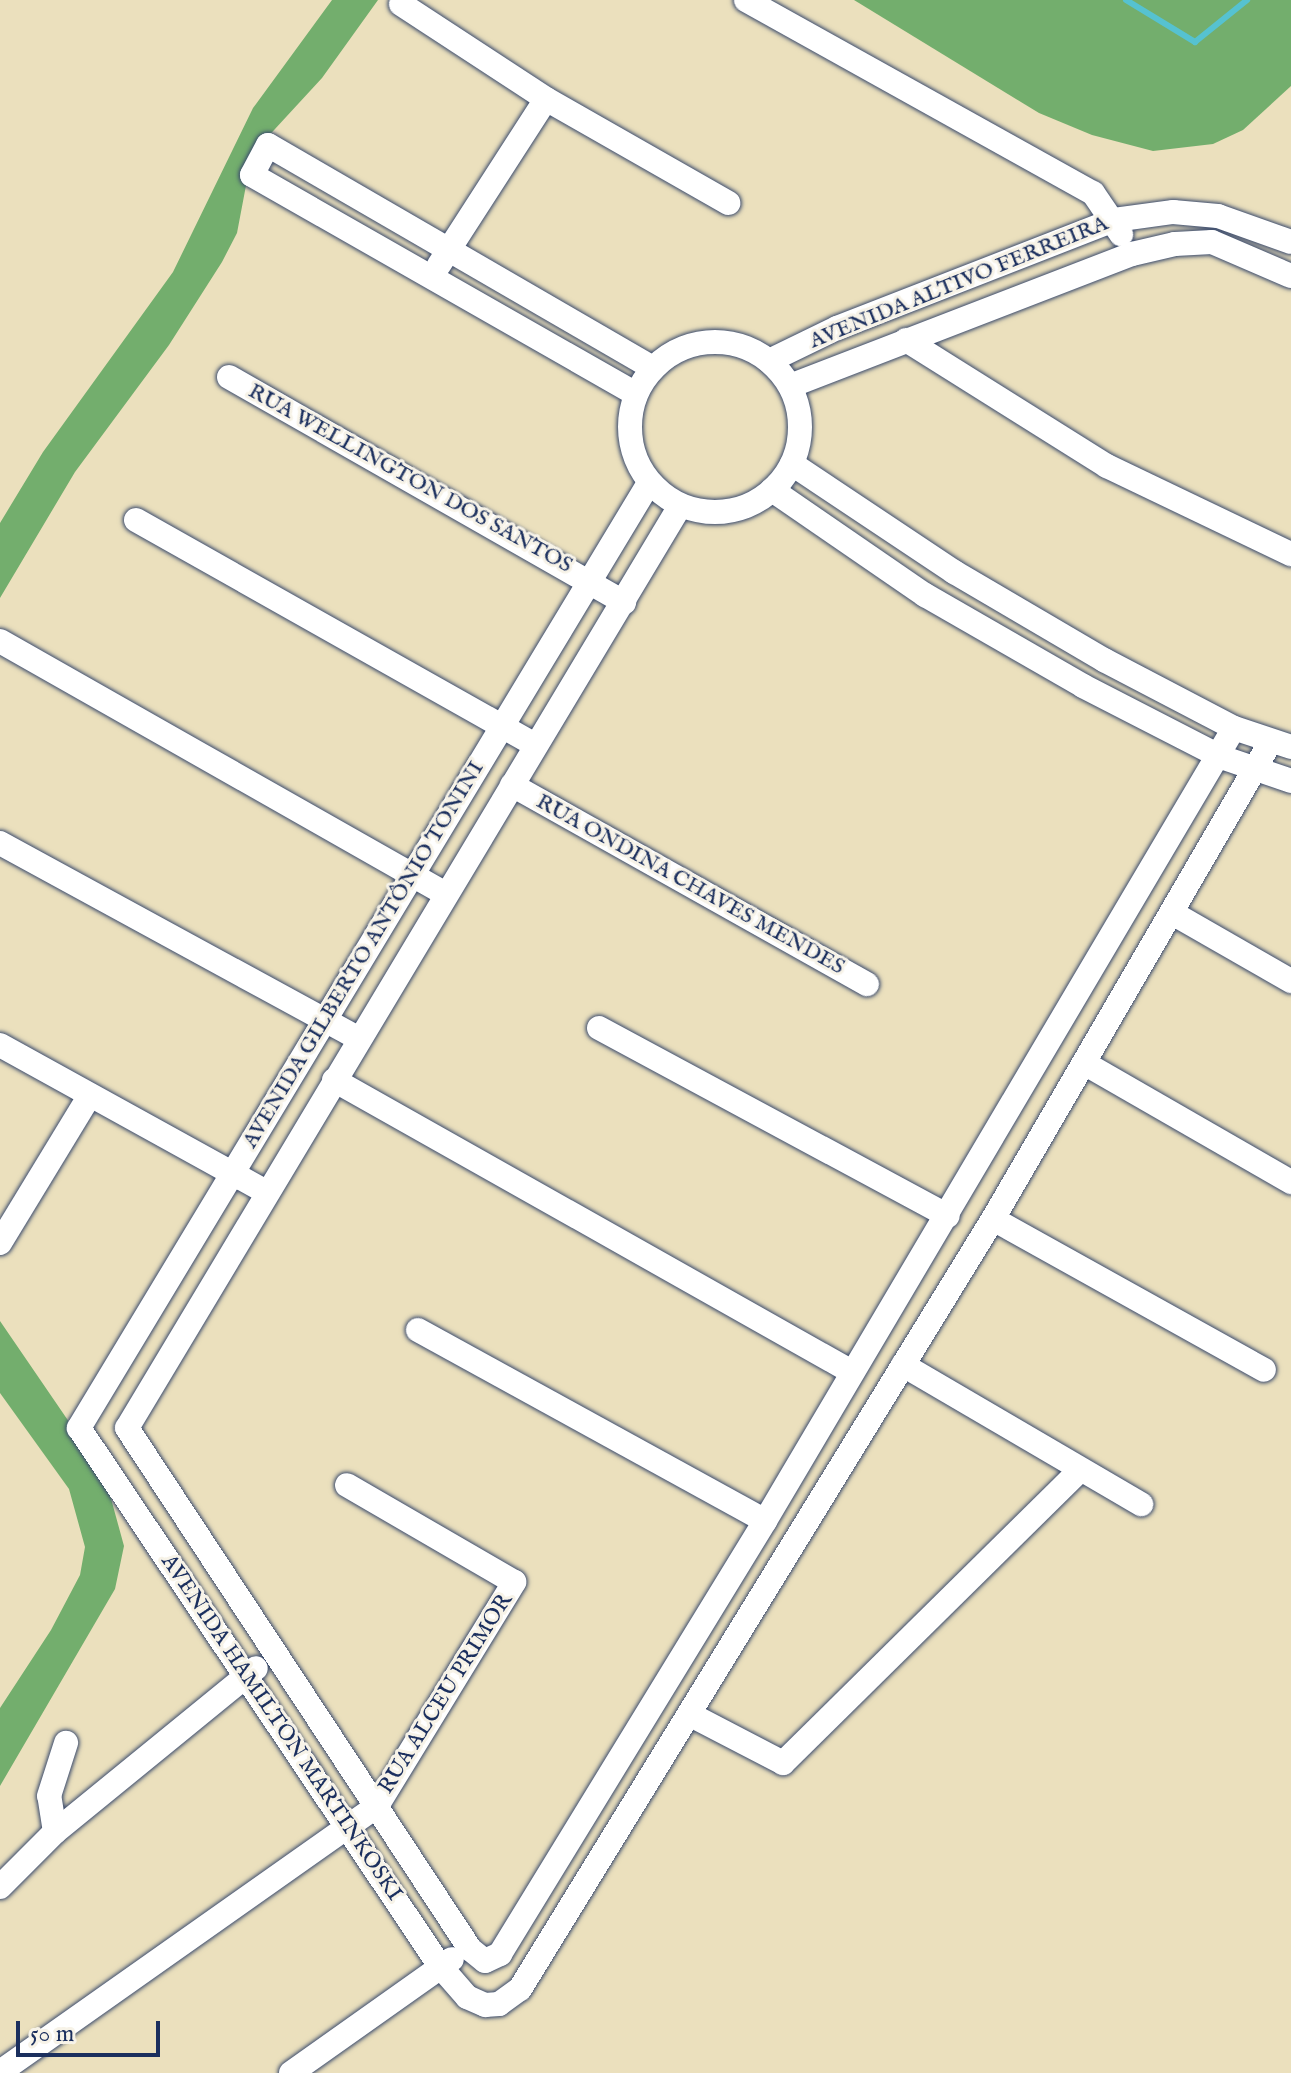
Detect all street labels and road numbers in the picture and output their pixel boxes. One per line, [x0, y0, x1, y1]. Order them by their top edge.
street label: AVENIDA ALTIVO FERREIRA [806, 211, 1112, 355]
street label: RUA WELLINGTON DOS SANTOS [243, 379, 577, 579]
street label: AVENIDA GILBERTO ANTÔNIO TONINI [238, 757, 490, 1153]
street label: RUA ONDINA CHAVES MENDES [531, 789, 849, 981]
street label: AVENIDA HAMILTON MARTINKOSKI [155, 1550, 407, 1906]
street label: RUA ALCEU PRIMOR [373, 1589, 519, 1799]

